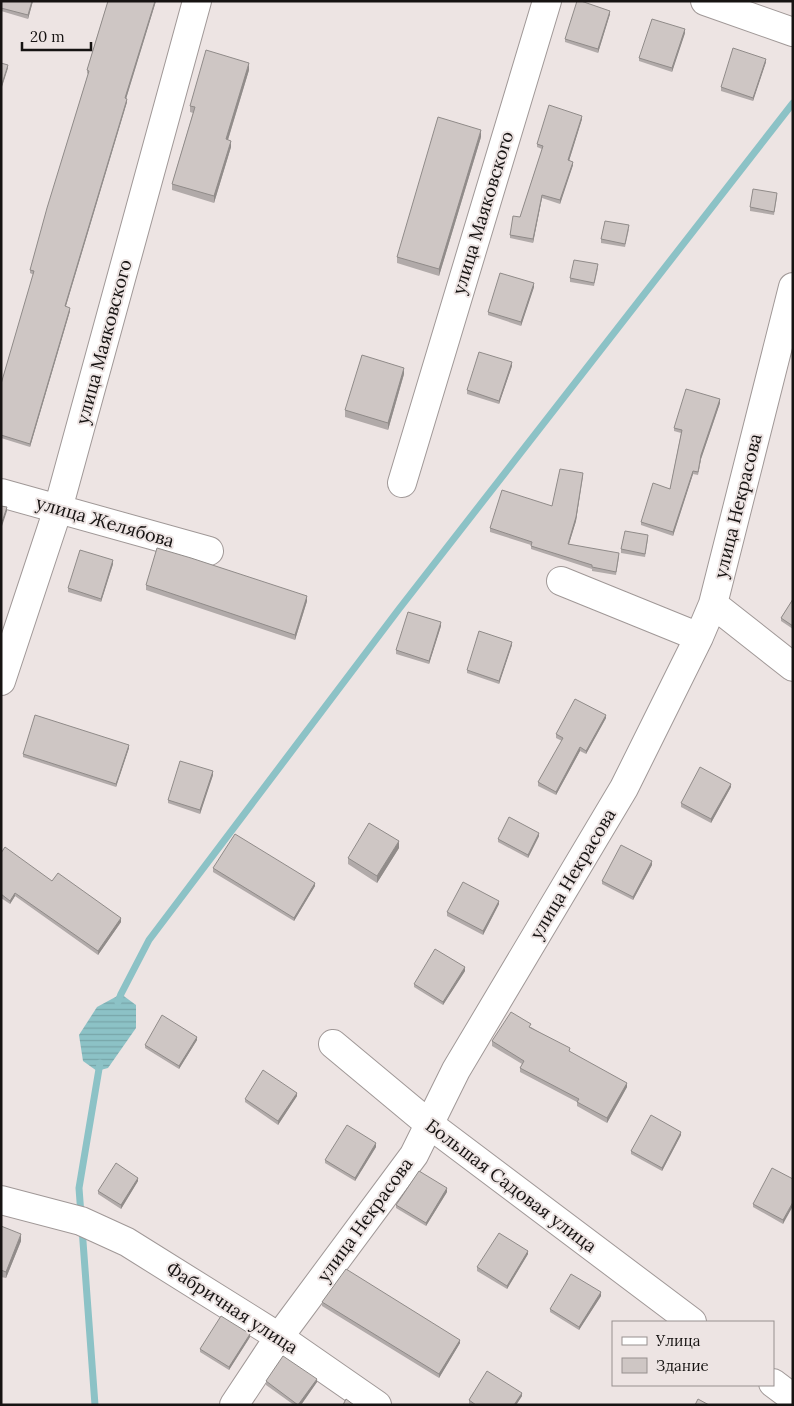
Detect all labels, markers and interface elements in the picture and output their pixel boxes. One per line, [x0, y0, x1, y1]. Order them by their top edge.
scale bar [22, 20, 91, 52]
text: 20 m [30, 27, 65, 46]
street label: улица Маяковского [447, 128, 518, 297]
street label: улица Маяковского [70, 257, 137, 427]
street label: улица Некрасова [708, 431, 767, 581]
street label: улица Желябова [33, 491, 177, 552]
street label: улица Некрасова [525, 804, 621, 943]
street label: Большая Садовая улица [421, 1114, 601, 1257]
street label: улица Некрасова [312, 1153, 417, 1286]
street label: Фабричная улица [162, 1256, 303, 1359]
legend [612, 1321, 774, 1386]
text: Улица [655, 1331, 701, 1350]
text: Здание [656, 1356, 709, 1375]

